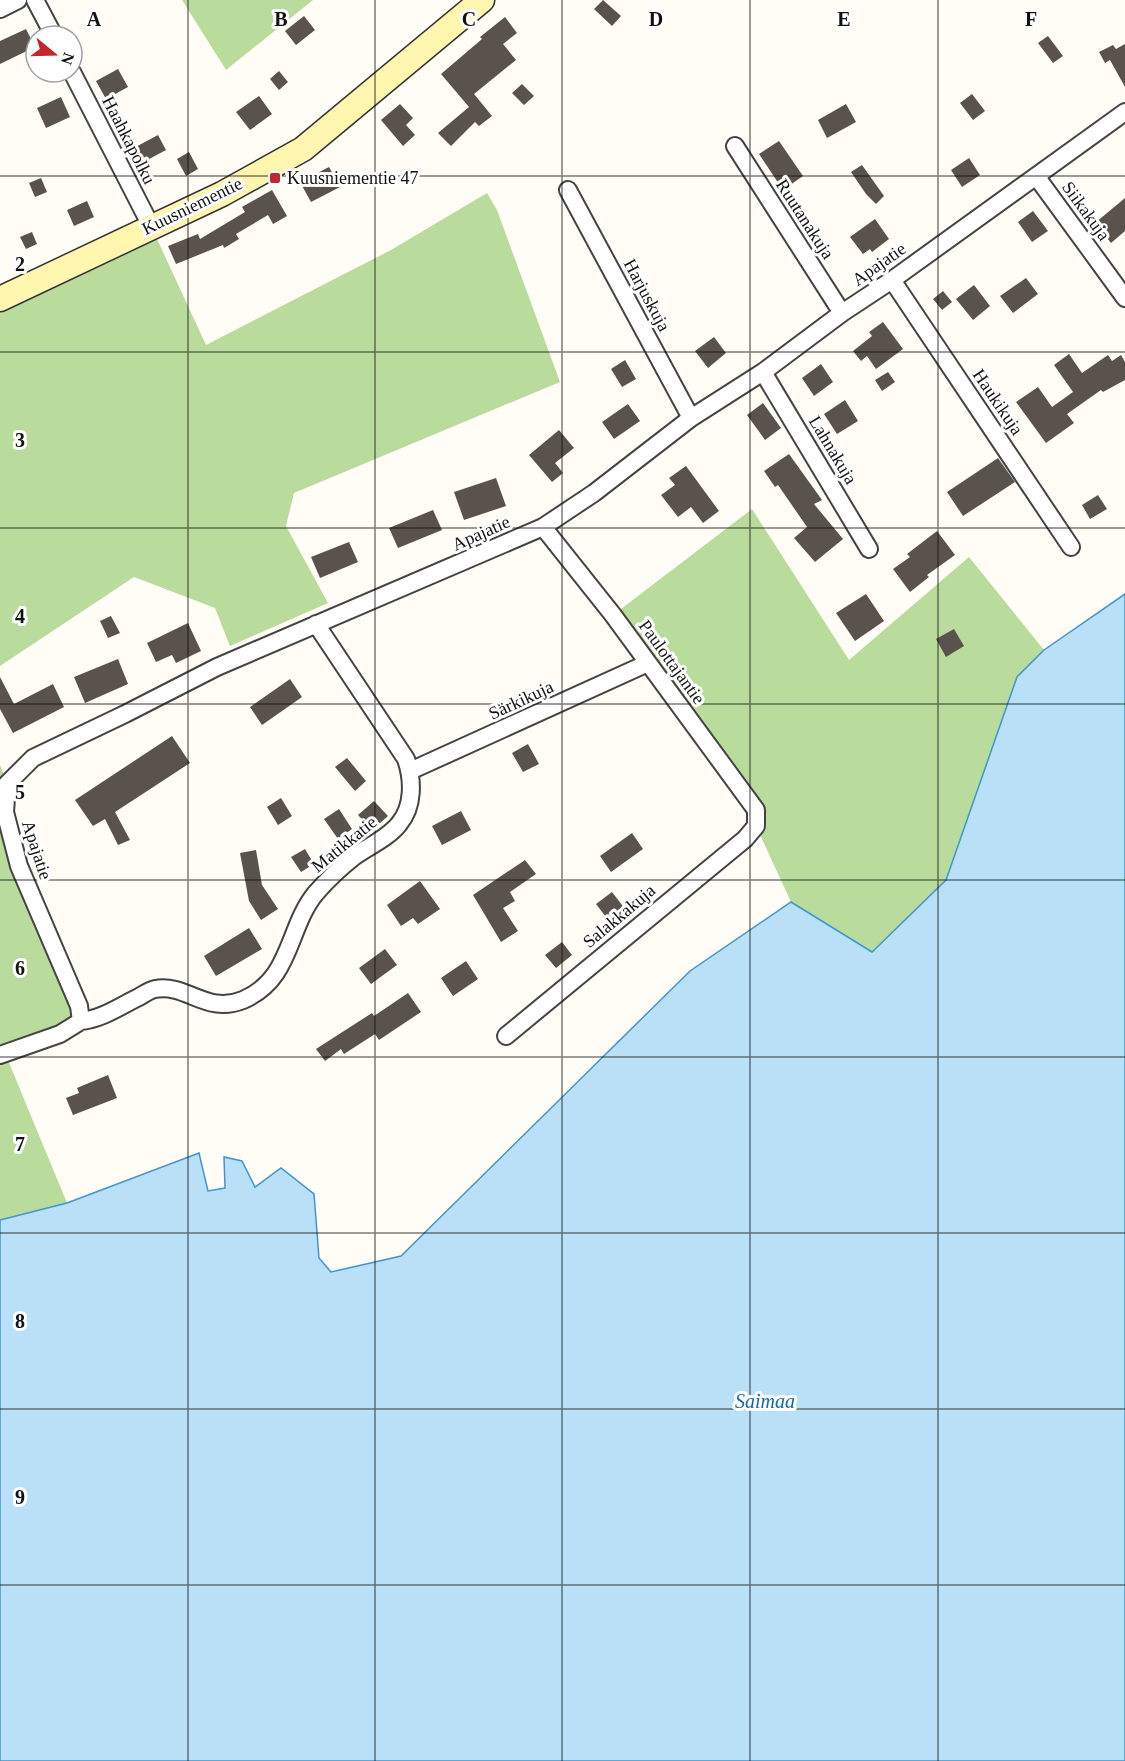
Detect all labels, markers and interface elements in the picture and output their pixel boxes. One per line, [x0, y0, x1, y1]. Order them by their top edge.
text: A [87, 8, 102, 30]
text: B [274, 8, 288, 30]
text: C [462, 8, 476, 30]
text: D [649, 8, 663, 30]
text: E [837, 8, 851, 30]
text: F [1025, 8, 1037, 30]
north arrow [24, 24, 84, 84]
text: N [58, 50, 78, 67]
street label: Haahkapolku [98, 93, 160, 187]
place label: Kuusniementie 47 [287, 168, 418, 188]
marker: Kuusniementie 47 [268, 171, 282, 185]
street label: Kuusniementie [139, 173, 245, 239]
street label: Ruutanakuja [772, 175, 838, 263]
street label: Siikakuja [1058, 178, 1114, 244]
street label: Apajatie [848, 238, 910, 290]
text: 2 [15, 253, 25, 275]
street label: Harjuskuja [620, 255, 674, 335]
street label: Haukikuja [969, 365, 1027, 439]
street label: Lahnakuja [805, 412, 861, 488]
text: 3 [15, 429, 25, 451]
street label: Apajatie [449, 511, 513, 555]
text: 4 [15, 605, 25, 627]
street label: Paulottajantie [635, 616, 709, 708]
street label: Särkikuja [486, 676, 556, 724]
text: 5 [15, 781, 25, 803]
street label: Matikkatie [307, 812, 381, 876]
street label: Apajatie [18, 818, 56, 882]
street label: Salakkakuja [579, 880, 659, 952]
text: 6 [15, 957, 25, 979]
text: 7 [15, 1133, 25, 1155]
text: 8 [15, 1310, 25, 1332]
water label: Saimaa [735, 1390, 795, 1412]
text: 9 [15, 1486, 25, 1508]

